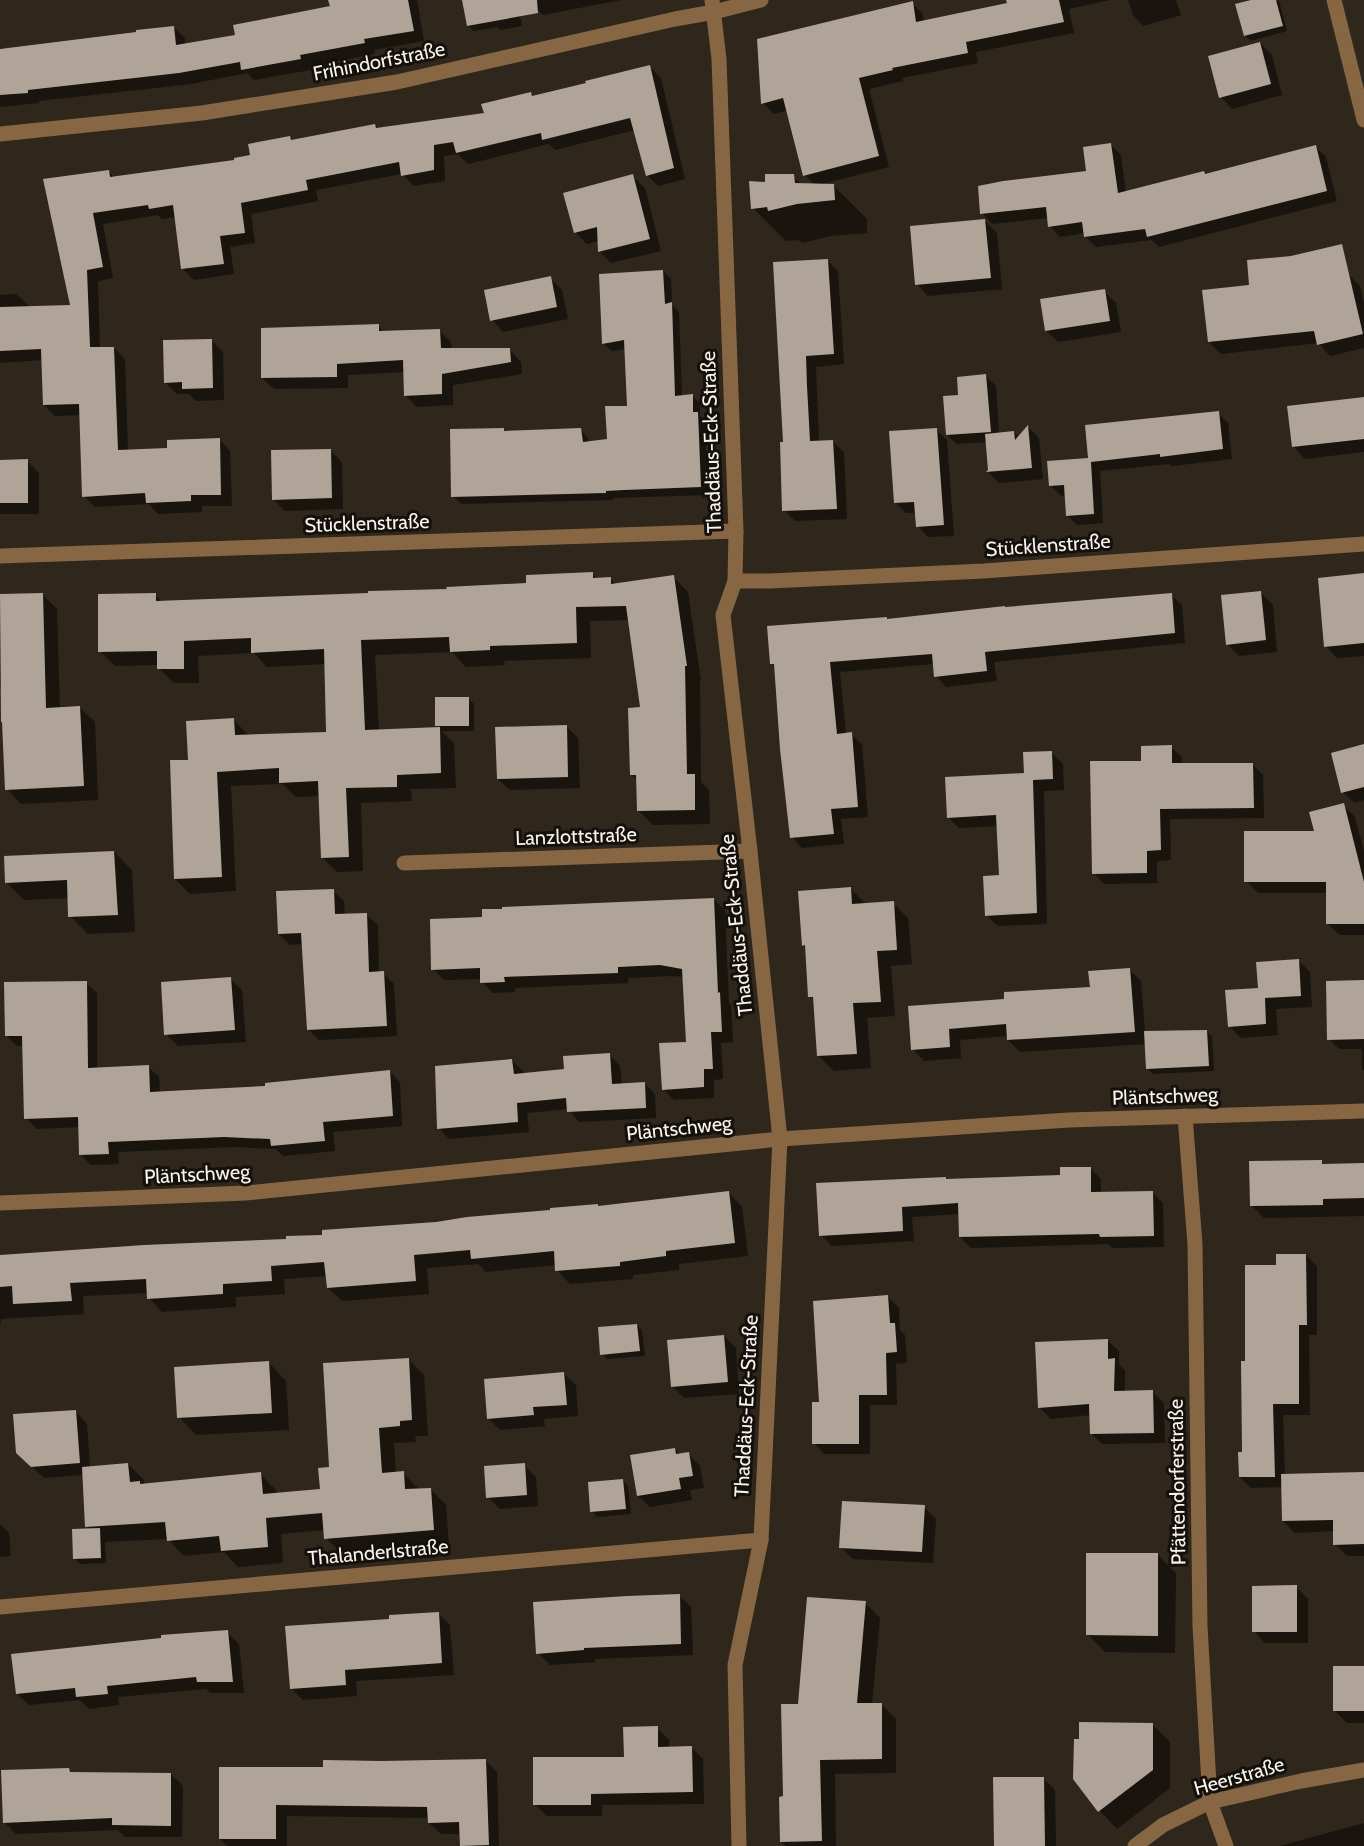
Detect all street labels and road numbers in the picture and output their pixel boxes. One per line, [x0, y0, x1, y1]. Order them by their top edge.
street label: Frihindorfstraße [311, 36, 447, 86]
street label: Thaddäus-Eck-Straße [696, 350, 726, 534]
street label: Stücklenstraße [304, 509, 430, 537]
street label: Stücklenstraße [985, 529, 1111, 561]
street label: Lanzlottstraße [515, 822, 637, 850]
street label: Thaddäus-Eck-Straße [715, 833, 757, 1017]
street label: Pläntschweg [1112, 1082, 1219, 1110]
street label: Pläntschweg [625, 1110, 734, 1145]
street label: Pläntschweg [143, 1159, 252, 1189]
street label: Thaddäus-Eck-Straße [729, 1314, 763, 1498]
street label: Pfättendorferstraße [1164, 1399, 1190, 1565]
street label: Thalanderlstraße [307, 1534, 449, 1570]
street label: Heerstraße [1191, 1752, 1287, 1800]

